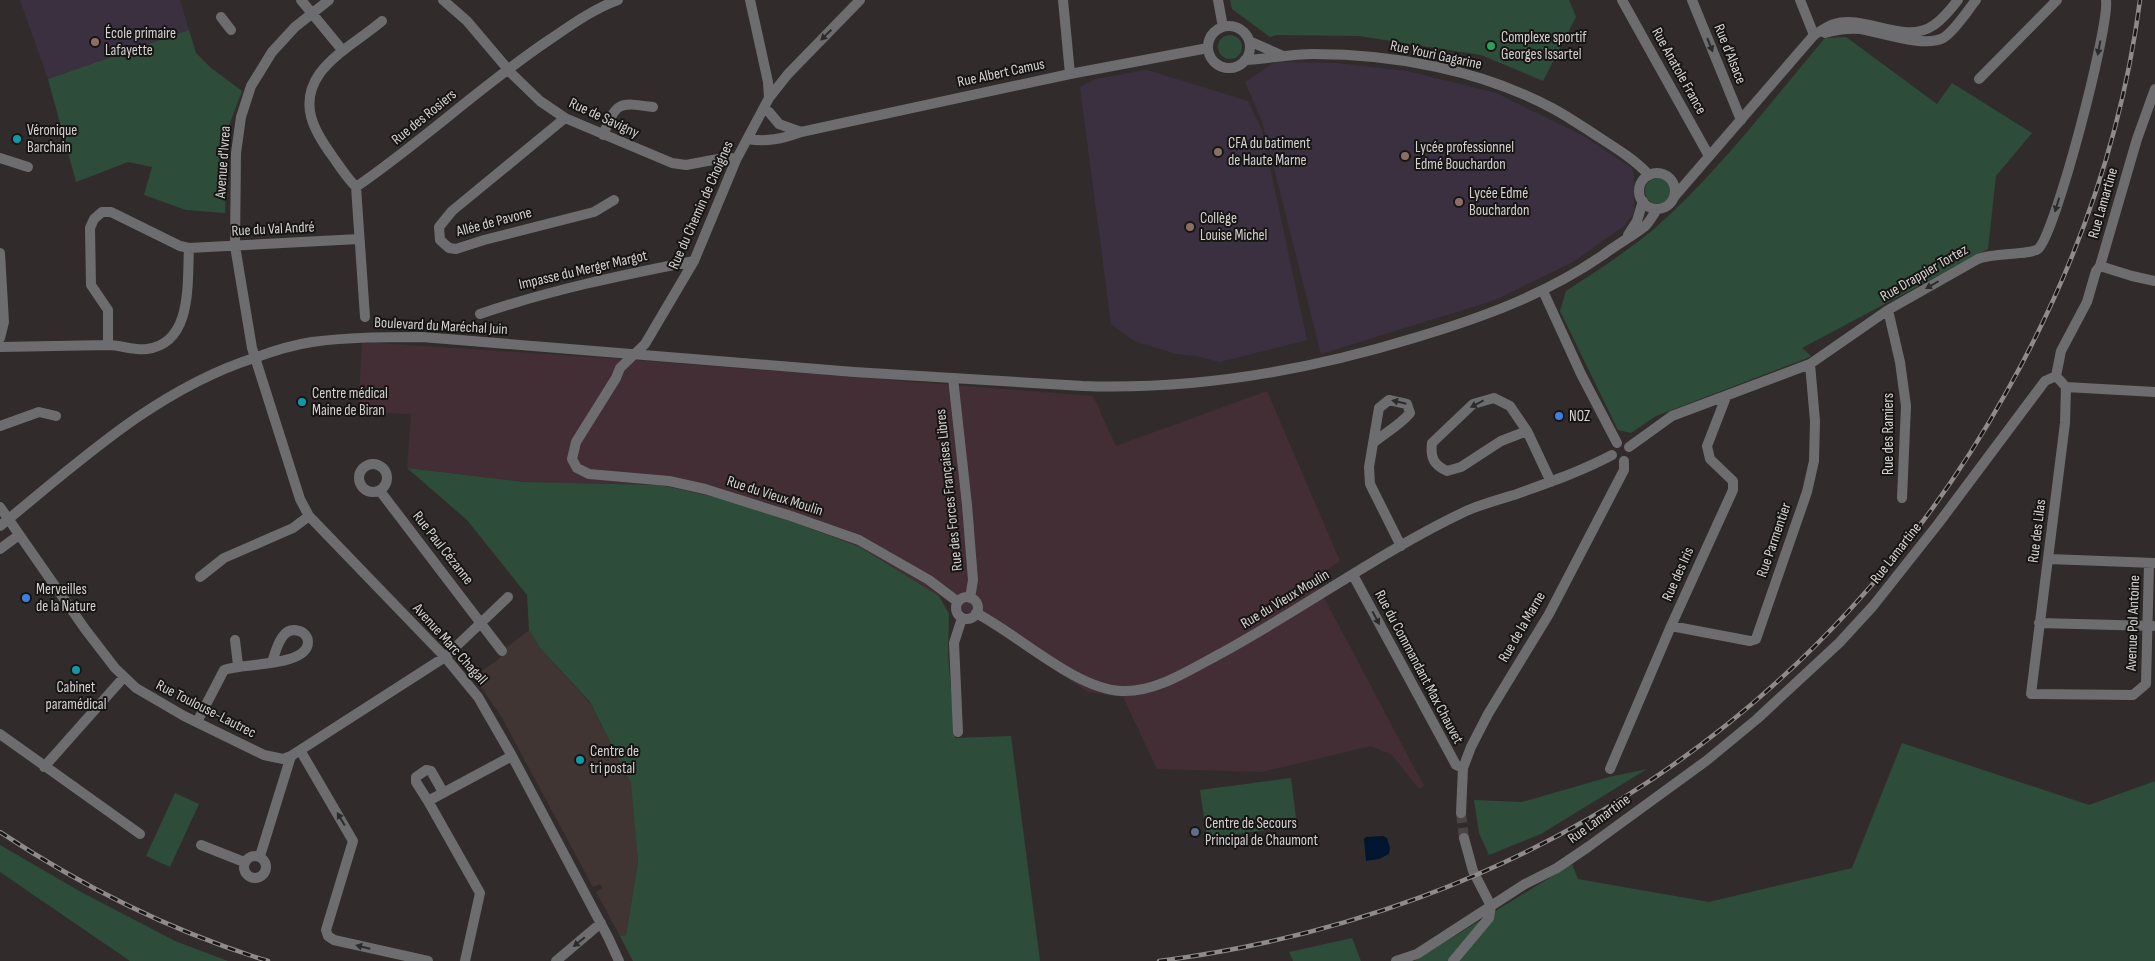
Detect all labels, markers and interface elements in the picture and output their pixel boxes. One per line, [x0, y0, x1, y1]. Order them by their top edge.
street label: Rue d'Alsace [1709, 21, 1751, 87]
place label: École primaire Lafayette [105, 24, 176, 60]
street label: Rue Anatole France [1647, 24, 1711, 118]
place label: Complexe sportif Georges Issartel [1501, 28, 1587, 64]
one-way arrow [820, 29, 832, 41]
marker: École primaire Lafayette [89, 36, 101, 48]
street label: Rue Youri Gagarine [1388, 36, 1484, 74]
one-way arrow [1706, 38, 1714, 53]
marker: Complexe sportif Georges Issartel [1485, 40, 1497, 52]
one-way arrow [2094, 40, 2102, 56]
street label: Rue Albert Camus [956, 54, 1046, 92]
street label: Rue des Rosiers [388, 85, 460, 149]
street label: Rue de Savigny [566, 94, 642, 143]
place label: Véronique Barchain [27, 121, 77, 157]
street label: Avenue d'Ivrea [211, 125, 235, 200]
marker: Véronique Barchain [11, 133, 23, 145]
place label: CFA du batiment de Haute Marne [1228, 134, 1311, 170]
street label: Rue du Chemin de Choignes [664, 138, 738, 272]
place label: Lycée professionnel Edmé Bouchardon [1415, 138, 1514, 174]
marker: CFA du batiment de Haute Marne [1212, 146, 1224, 158]
marker: Lycée professionnel Edmé Bouchardon [1399, 150, 1411, 162]
street label: Rue Lamartine [2084, 165, 2122, 241]
place label: Lycée Edmé Bouchardon [1469, 184, 1529, 220]
marker: Lycée Edmé Bouchardon [1453, 196, 1465, 208]
one-way arrow [2052, 197, 2060, 212]
street label: Allée de Pavone [453, 203, 534, 241]
place label: Collège Louise Michel [1200, 209, 1267, 245]
street label: Rue du Val André [231, 217, 315, 241]
marker: Collège Louise Michel [1184, 221, 1196, 233]
street label: Rue Drappier Tortez [1877, 240, 1972, 306]
street label: Impasse du Merger Margot [517, 246, 650, 294]
one-way arrow [1926, 280, 1939, 289]
street label: Boulevard du Maréchal Juin [374, 313, 508, 339]
place label: Centre médical Maine de Biran [312, 384, 388, 420]
street label: Rue des Ramiers [1879, 393, 1898, 475]
marker: Centre médical Maine de Biran [296, 396, 308, 408]
one-way arrow [1391, 398, 1406, 406]
one-way arrow [1469, 400, 1484, 408]
place label: NOZ [1569, 407, 1590, 426]
street label: Rue des Forces Françaises Libres [931, 408, 967, 572]
marker: NOZ [1553, 410, 1565, 422]
street label: Rue du Vieux Moulin [724, 471, 826, 521]
street label: Rue des Lilas [2024, 498, 2050, 564]
street label: Rue Parmentier [1752, 500, 1796, 580]
street label: Rue Paul Cézanne [408, 507, 478, 589]
street label: Rue Lamartine [1866, 519, 1926, 587]
street label: Rue des Iris [1658, 544, 1698, 604]
street label: Rue du Vieux Moulin [1237, 565, 1333, 633]
street label: Avenue Pol Antoine [2122, 575, 2144, 672]
place label: Merveilles de la Nature [36, 580, 96, 616]
street label: Rue du Commandant Max Chauvet [1370, 587, 1468, 748]
street label: Rue de la Marne [1494, 588, 1550, 666]
marker: Merveilles de la Nature [20, 592, 32, 604]
street label: Avenue Marc Chagall [408, 599, 491, 689]
one-way arrow [1372, 612, 1381, 625]
marker: Cabinet paramédical [70, 664, 82, 676]
street label: Rue Toulouse-Lautrec [153, 676, 259, 742]
place label: Cabinet paramédical [46, 678, 106, 714]
place label: Centre de tri postal [590, 742, 639, 778]
marker: Centre de tri postal [574, 754, 586, 766]
street label: Rue Lamartine [1564, 790, 1634, 848]
one-way arrow [336, 812, 345, 825]
place label: Centre de Secours Principal de Chaumont [1205, 814, 1319, 850]
marker: Centre de Secours Principal de Chaumont [1189, 826, 1201, 838]
one-way arrow [572, 937, 585, 948]
one-way arrow [356, 943, 371, 951]

